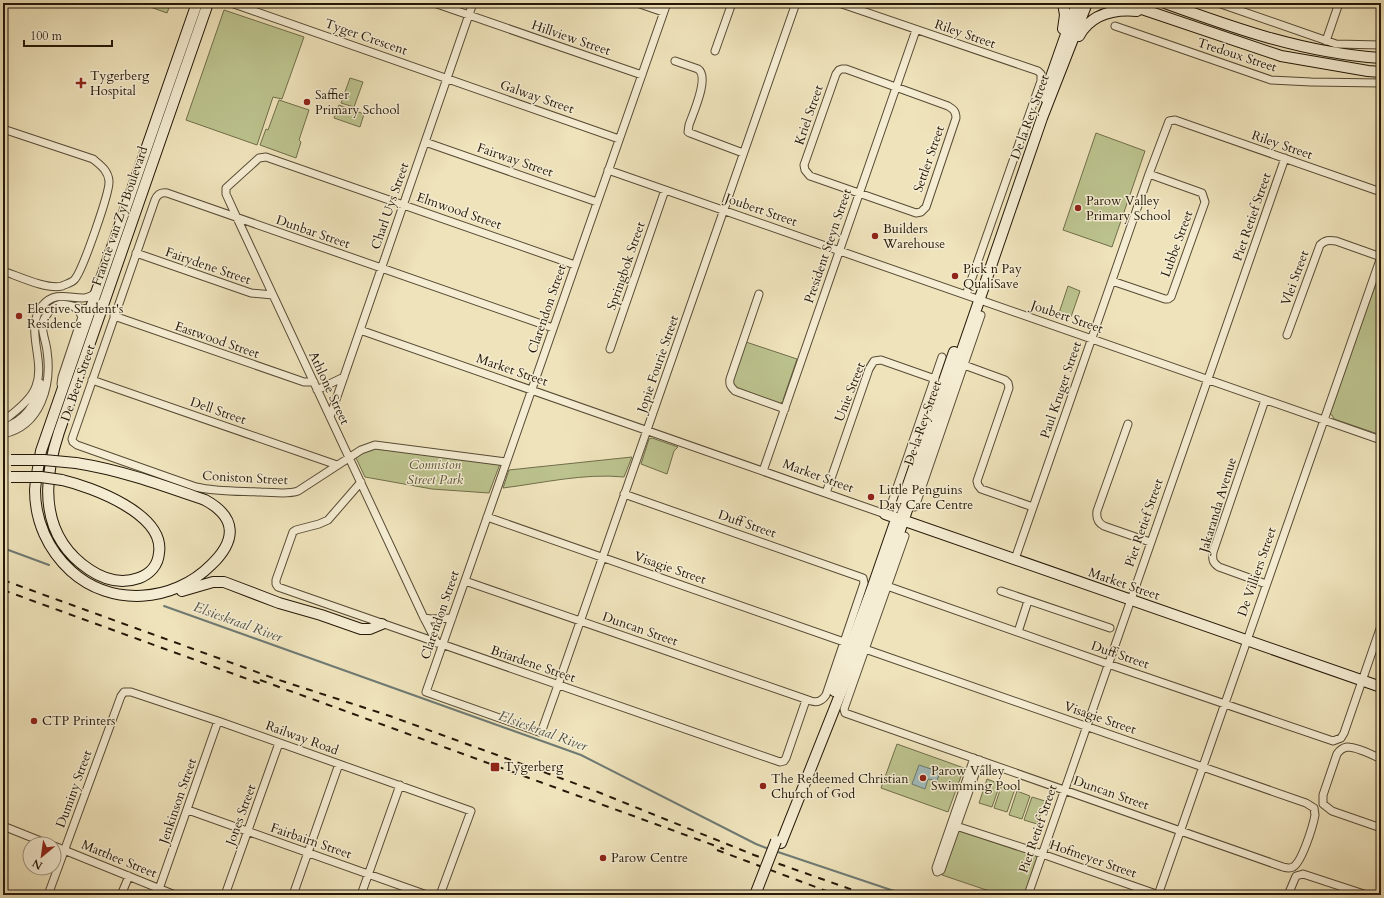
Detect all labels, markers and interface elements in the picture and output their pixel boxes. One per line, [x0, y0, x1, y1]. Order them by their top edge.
street label: Tyger Crescent [322, 14, 410, 60]
street label: Riley Street [932, 15, 998, 53]
street label: Hillview Street [529, 16, 613, 60]
scale bar [24, 22, 112, 48]
text: 100 m [30, 28, 63, 44]
street label: Tredoux Street [1195, 34, 1279, 76]
place label: Tygerberg Hospital [90, 67, 150, 100]
street label: De la Rey Street [1006, 72, 1054, 162]
street label: Galway Street [498, 76, 576, 118]
marker: Tygerberg Hospital [75, 77, 87, 89]
street label: Kriel Street [790, 83, 828, 147]
place label: Saffier Primary School [315, 86, 400, 119]
marker: Saffier Primary School [302, 97, 312, 107]
street label: Settler Street [909, 123, 949, 195]
street label: Riley Street [1249, 126, 1315, 164]
street label: Fairway Street [475, 139, 555, 181]
street label: Francie van Zyl Boulevard [88, 144, 152, 288]
street label: Charl Uys Street [367, 160, 413, 252]
street label: Piet Retief Street [1228, 171, 1276, 263]
street label: President Steyn Street [800, 186, 856, 306]
street label: Elmwood Street [414, 188, 504, 234]
street label: Joubert Street [721, 189, 799, 231]
place label: Parow Valley Primary School [1086, 192, 1171, 225]
marker: Parow Valley Primary School [1073, 203, 1083, 213]
street label: Lubbe Street [1157, 208, 1197, 280]
street label: Dunbar Street [274, 211, 352, 253]
street label: Springbok Street [602, 219, 650, 313]
place label: Builders Warehouse [882, 220, 945, 253]
marker: Builders Warehouse [870, 231, 880, 241]
street label: Fairydene Street [163, 243, 253, 289]
street label: Vlei Street [1277, 248, 1313, 308]
place label: Pick n Pay QualiSave [963, 260, 1022, 293]
street label: Clarendon Street [523, 262, 571, 356]
marker: Pick n Pay QualiSave [950, 271, 960, 281]
street label: Joubert Street [1027, 296, 1105, 338]
place label: Elective Student's Residence [27, 300, 123, 333]
marker: Elective Student's Residence [14, 311, 24, 321]
street label: Jopie Fourie Street [632, 313, 683, 417]
street label: Eastwood Street [172, 317, 262, 363]
street label: Paul Kruger Street [1036, 339, 1086, 441]
street label: De Beer Street [56, 342, 100, 424]
street label: Athlone Street [304, 348, 354, 428]
street label: Market Street [474, 349, 550, 391]
street label: Unie Street [830, 360, 870, 424]
street label: De la Rey Street [900, 378, 946, 468]
street label: Dell Street [188, 393, 248, 429]
street label: Market Street [780, 455, 856, 497]
street label: Jakaranda Avenue [1194, 455, 1241, 557]
park label: Conniston Street Park [407, 456, 464, 489]
street label: Coniston Street [202, 467, 288, 489]
street label: Piet Retief Street [1120, 477, 1168, 569]
place label: Little Penguins Day Care Centre [879, 481, 973, 514]
marker: Little Penguins Day Care Centre [866, 492, 876, 502]
street label: Duff Street [716, 506, 778, 542]
street label: De Villiers Street [1233, 525, 1281, 619]
street label: Visagie Street [632, 547, 708, 589]
street label: Market Street [1086, 563, 1162, 605]
street label: Clarendon Street [416, 568, 464, 662]
water label: Elsieskraal River [191, 597, 285, 647]
street label: Duncan Street [600, 608, 680, 650]
street label: Duff Street [1089, 637, 1151, 673]
street label: Briardene Street [488, 641, 578, 687]
street label: Visagie Street [1062, 697, 1138, 739]
water label: Elsieskraal River [496, 706, 590, 756]
place label: CTP Printers [42, 712, 115, 730]
marker: CTP Printers [29, 716, 39, 726]
street label: Railway Road [263, 716, 341, 760]
street label: Duminy Street [52, 748, 96, 830]
street label: Jenkinson Street [154, 756, 201, 848]
place label: Tygerberg [504, 758, 564, 776]
marker: Tygerberg [489, 761, 501, 773]
place label: Parow Valley Swimming Pool [931, 762, 1021, 795]
place label: The Redeemed Christian Church of God [771, 770, 909, 803]
street label: Duncan Street [1071, 772, 1151, 814]
marker: Parow Valley Swimming Pool [918, 773, 928, 783]
marker: The Redeemed Christian Church of God [758, 781, 768, 791]
street label: Jones Street [221, 782, 260, 850]
street label: Piet Retief Street [1014, 783, 1062, 875]
street label: Fairbairn Street [268, 819, 354, 863]
north arrow [22, 836, 62, 876]
street label: Matthee Street [79, 836, 159, 882]
street label: Hofmeyer Street [1047, 836, 1139, 882]
place label: Parow Centre [611, 849, 688, 867]
marker: Parow Centre [598, 853, 608, 863]
text: N [29, 855, 45, 873]

